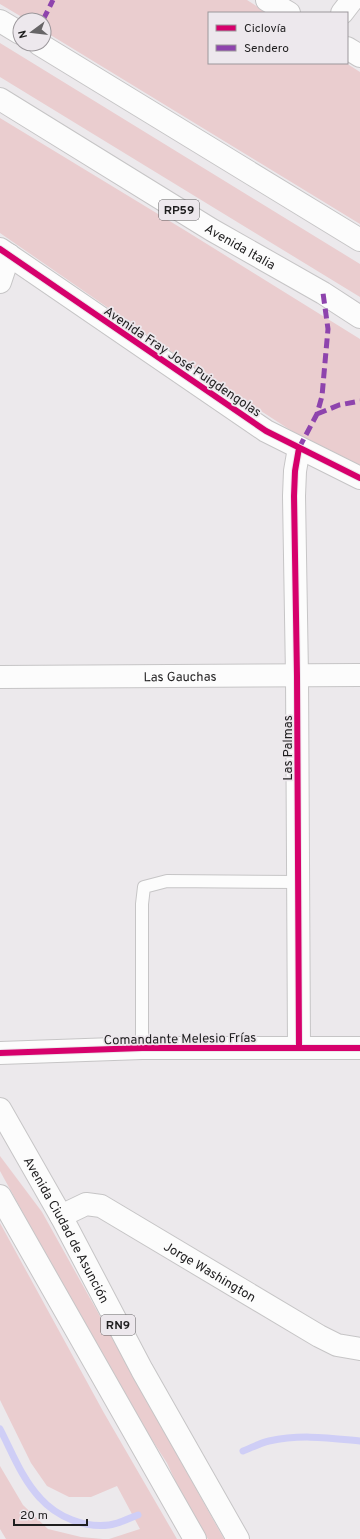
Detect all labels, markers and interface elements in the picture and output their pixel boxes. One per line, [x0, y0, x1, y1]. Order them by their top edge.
north arrow [12, 12, 52, 52]
legend [208, 12, 348, 64]
text: Ciclovía [244, 21, 286, 37]
text: N [16, 29, 31, 40]
text: Sendero [244, 41, 289, 57]
road number: RP59 [159, 200, 199, 220]
street label: Avenida Italia [201, 221, 278, 274]
street label: Avenida Fray José Puigdengolas [100, 304, 264, 421]
street label: Las Gauchas [143, 670, 217, 686]
street label: Las Palmas [281, 715, 297, 781]
street label: Comandante Melesio Frías [104, 1031, 256, 1049]
street label: Avenida Ciudad de Asunción [19, 1154, 111, 1307]
street label: Jorge Washington [160, 1239, 258, 1306]
road number: RN9 [101, 1315, 135, 1335]
scale bar [14, 1501, 87, 1527]
text: 20 m [20, 1508, 48, 1524]

